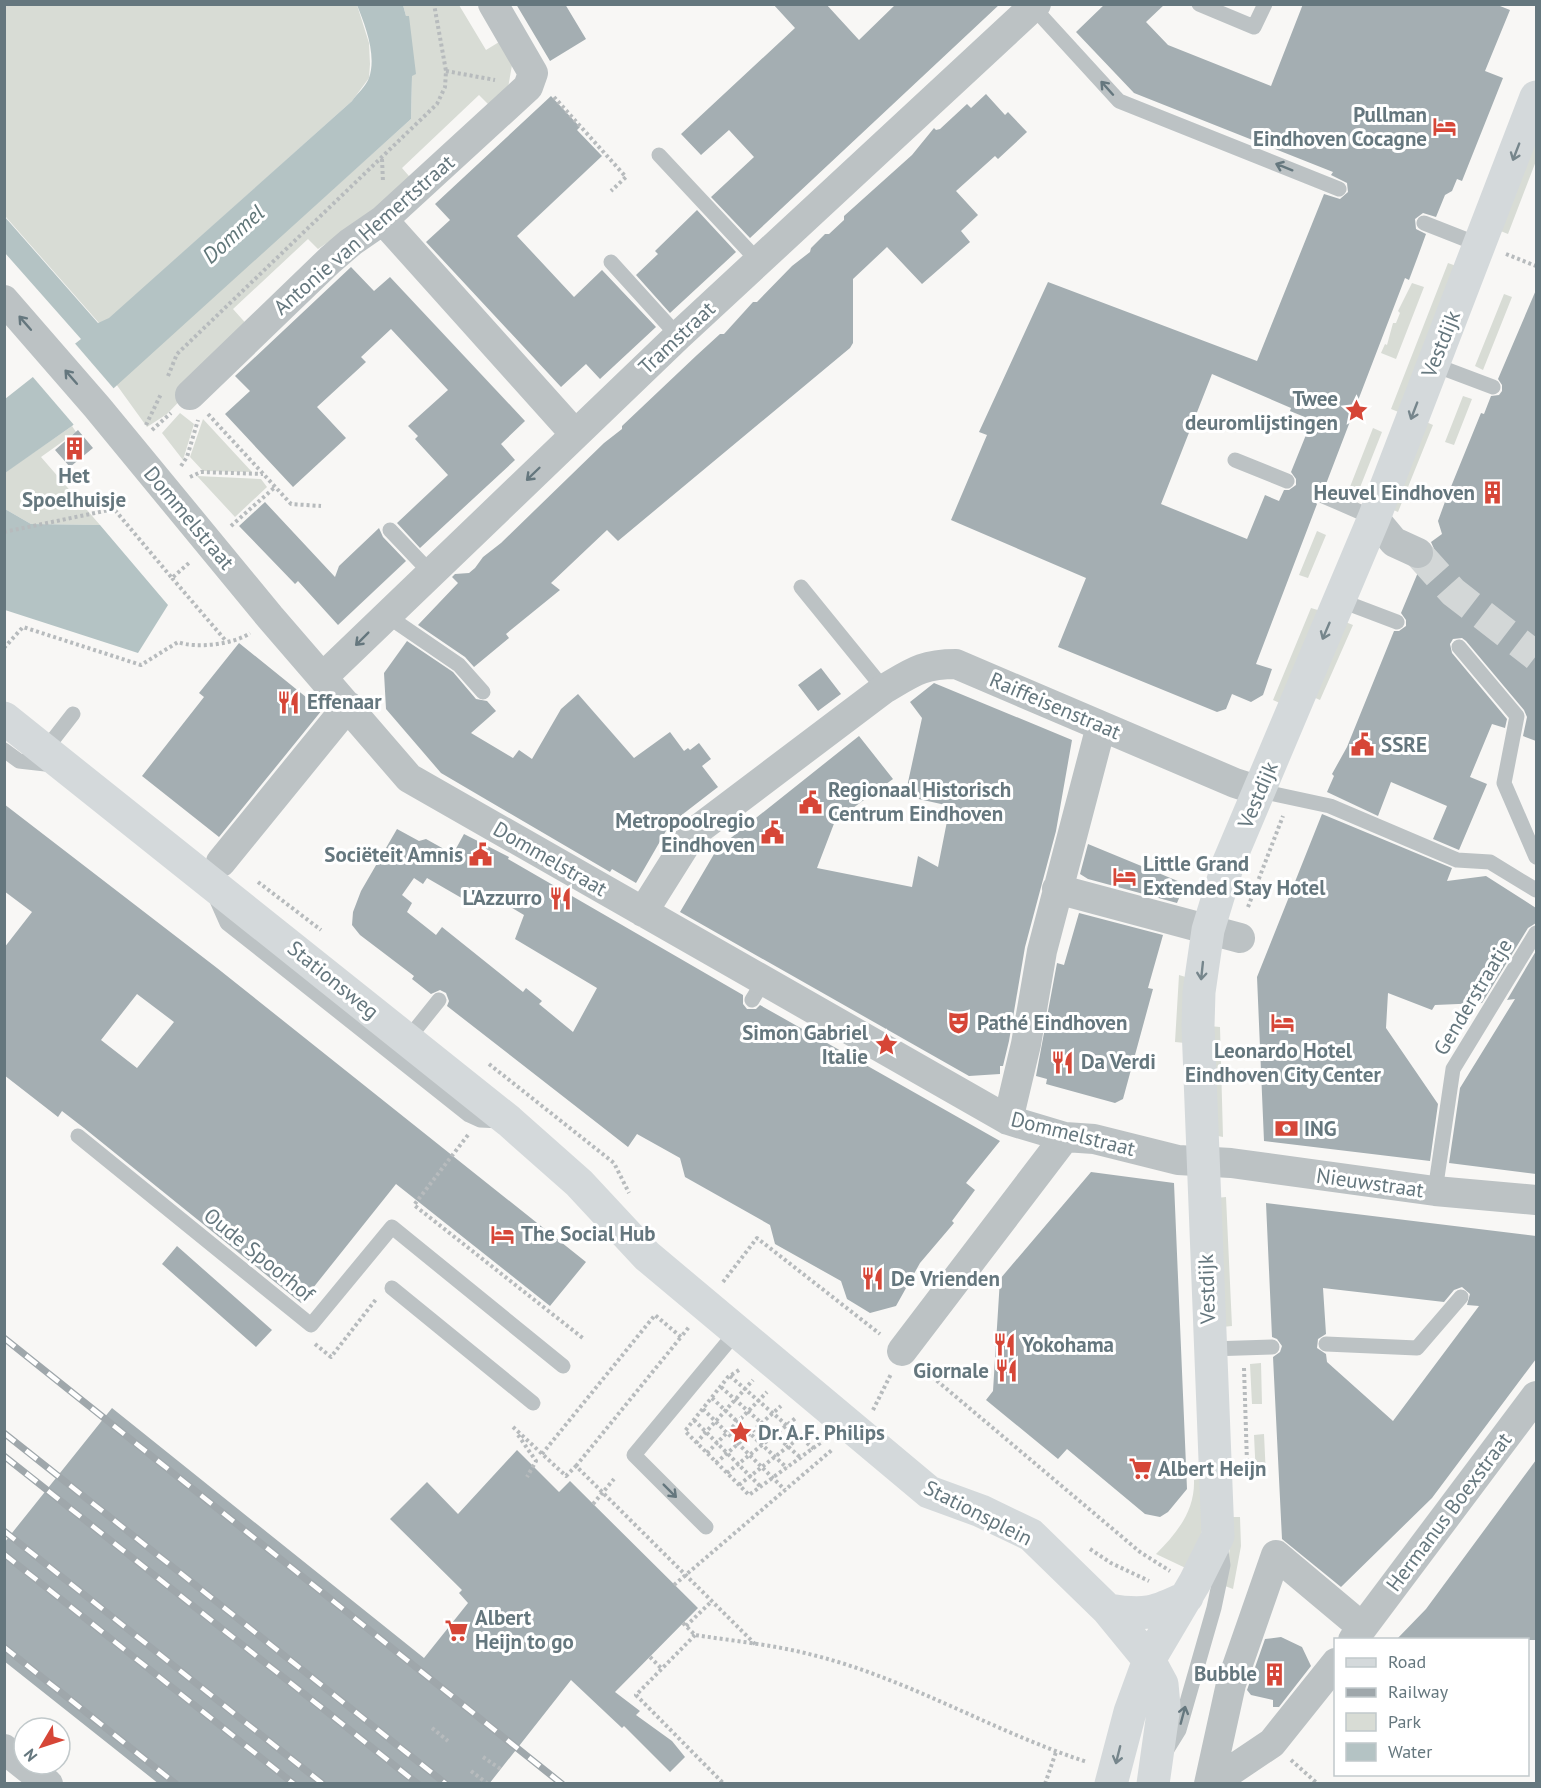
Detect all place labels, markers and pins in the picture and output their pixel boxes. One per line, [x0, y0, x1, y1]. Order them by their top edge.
place label: Pullman Eindhoven Cocagne [1253, 101, 1427, 152]
hotel icon: Pullman Eindhoven Cocagne [1432, 114, 1458, 140]
place label: Twee deuromlijstingen [1185, 385, 1338, 436]
place icon: Twee deuromlijstingen [1343, 398, 1369, 424]
building icon: Het Spoelhuisje [61, 435, 87, 461]
place label: Het Spoelhuisje [22, 462, 126, 513]
place label: Heuvel Eindhoven [1314, 479, 1475, 506]
building icon: Heuvel Eindhoven [1480, 480, 1506, 506]
place label: Effenaar [307, 688, 382, 715]
restaurant icon: Effenaar [276, 689, 302, 715]
place label: SSRE [1381, 731, 1427, 758]
public building icon: SSRE [1350, 732, 1376, 758]
place label: Regionaal Historisch Centrum Eindhoven [828, 776, 1011, 827]
public building icon: Regionaal Historisch Centrum Eindhoven [797, 789, 823, 815]
place label: Metropoolregio Eindhoven [615, 807, 755, 858]
public building icon: Metropoolregio Eindhoven [760, 820, 786, 846]
place label: Sociëteit Amnis [324, 841, 463, 868]
public building icon: Sociëteit Amnis [468, 842, 494, 868]
place label: Little Grand Extended Stay Hotel [1143, 850, 1326, 901]
hotel icon: Little Grand Extended Stay Hotel [1112, 863, 1138, 889]
place label: L'Azzurro [463, 884, 542, 911]
restaurant icon: L'Azzurro [547, 885, 573, 911]
place label: Pathé Eindhoven [977, 1009, 1127, 1036]
theatre icon: Pathé Eindhoven [946, 1010, 972, 1036]
hotel icon: Leonardo Hotel Eindhoven City Center [1270, 1010, 1296, 1036]
place label: Simon Gabriel Italie [742, 1019, 869, 1070]
place icon: Simon Gabriel Italie [873, 1032, 899, 1058]
place label: Leonardo Hotel Eindhoven City Center [1185, 1037, 1382, 1088]
place label: Da Verdi [1081, 1048, 1156, 1075]
restaurant icon: Da Verdi [1050, 1049, 1076, 1075]
place label: ING [1304, 1115, 1337, 1142]
bank icon: ING [1273, 1116, 1299, 1142]
place label: The Social Hub [521, 1220, 656, 1247]
hotel icon: The Social Hub [490, 1221, 516, 1247]
place label: De Vrienden [891, 1265, 1000, 1292]
restaurant icon: De Vrienden [860, 1266, 886, 1292]
place label: Yokohama [1021, 1331, 1114, 1358]
restaurant icon: Yokohama [991, 1332, 1017, 1358]
place label: Giornale [913, 1357, 989, 1384]
restaurant icon: Giornale [994, 1358, 1020, 1384]
place label: Dr. A.F. Philips [758, 1419, 885, 1446]
place icon: Dr. A.F. Philips [727, 1420, 753, 1446]
place label: Albert Heijn [1158, 1455, 1267, 1482]
supermarket icon: Albert Heijn [1127, 1456, 1153, 1482]
place label: Albert Heijn to go [475, 1604, 574, 1655]
supermarket icon: Albert Heijn to go [444, 1617, 470, 1643]
place label: Bubble [1194, 1660, 1257, 1687]
building icon: Bubble [1262, 1661, 1288, 1687]

